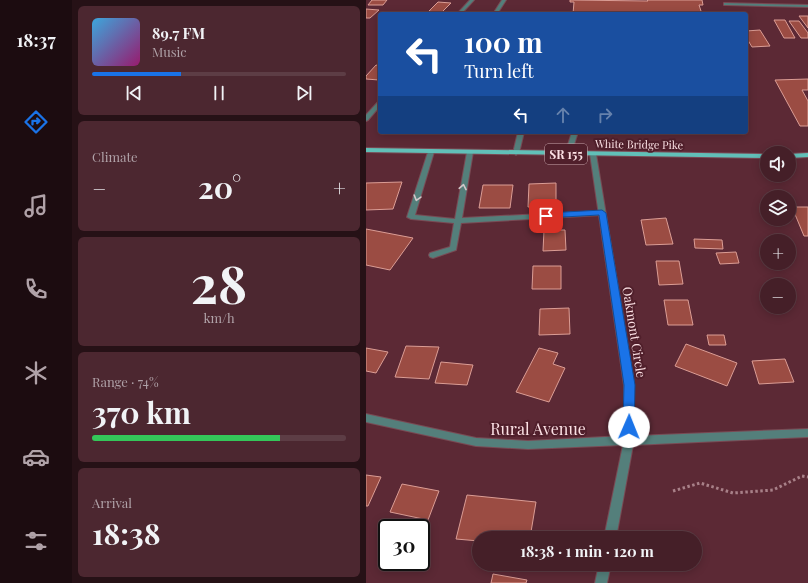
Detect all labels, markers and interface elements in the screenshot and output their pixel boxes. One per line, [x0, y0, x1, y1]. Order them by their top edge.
text: 89.7 FM [152, 23, 205, 43]
text: 100 m [464, 23, 543, 60]
text: 18:37 [16, 28, 56, 52]
icon: left [398, 28, 450, 80]
text: Music [152, 43, 187, 60]
text: Turn left [464, 59, 534, 83]
icon: previous [123, 82, 145, 104]
icon: pause [208, 82, 230, 104]
icon: next [293, 82, 315, 104]
icon: left [510, 104, 532, 126]
icon: ahead [552, 104, 574, 126]
icon: right [594, 104, 616, 126]
icon: directions [22, 108, 50, 136]
street label: White Bridge Pike [594, 136, 684, 152]
road number: SR 155 [545, 144, 587, 164]
map controls [760, 146, 796, 314]
button: sound [760, 146, 796, 182]
text: Climate [92, 148, 138, 165]
text: 20° [198, 167, 241, 207]
text: − [92, 173, 106, 203]
text: + [333, 173, 346, 203]
one-way arrow [459, 183, 467, 190]
button: layers [760, 190, 796, 226]
icon: music [22, 192, 50, 220]
one-way arrow [413, 194, 422, 201]
pin [529, 199, 563, 233]
icon: arrive [535, 205, 557, 227]
button: + [760, 234, 796, 270]
text: 28 [191, 248, 247, 317]
icon: phone [22, 275, 50, 303]
button: − [760, 278, 796, 314]
street label: Oakmont Circle [619, 285, 651, 379]
text: km/h [203, 309, 235, 326]
icon: climate [22, 359, 50, 387]
text: Range · 74% [92, 373, 159, 390]
text: 370 km [92, 392, 191, 432]
position arrow [608, 406, 650, 448]
street label: Rural Avenue [490, 418, 586, 439]
icon: car [22, 443, 50, 471]
text: Arrival [92, 494, 132, 511]
text: 18:38 [92, 513, 161, 553]
speed limit sign: 30 [378, 519, 430, 571]
icon: filters [22, 527, 50, 555]
text: 18:38 · 1 min · 120 m [520, 541, 654, 561]

